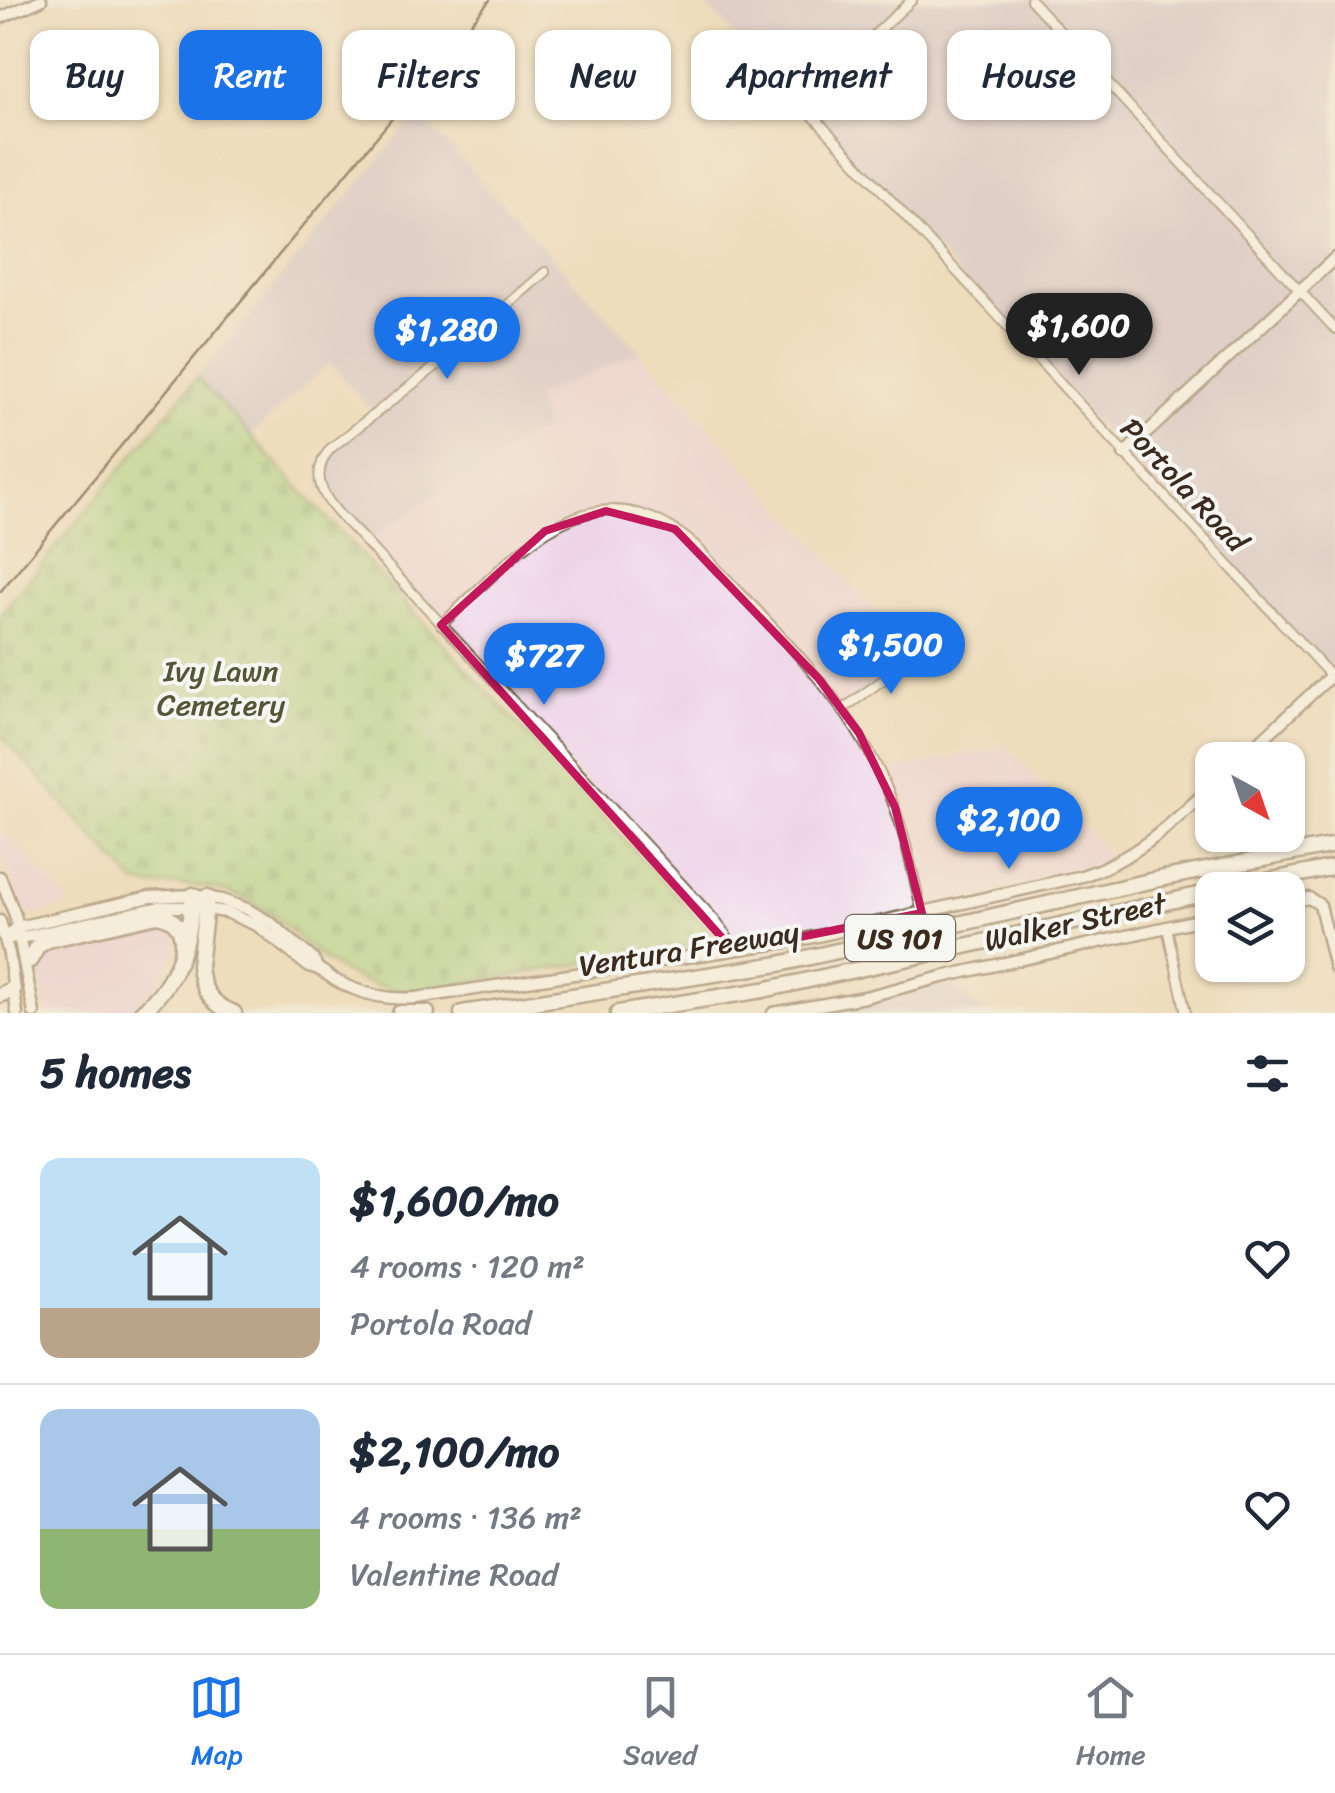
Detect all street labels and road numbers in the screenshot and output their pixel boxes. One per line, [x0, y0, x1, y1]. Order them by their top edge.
street label: Portola Road [1106, 404, 1263, 567]
street label: Walker Street [979, 876, 1173, 968]
street label: Ventura Freeway [575, 905, 803, 993]
road number: US 101 [845, 915, 955, 961]

